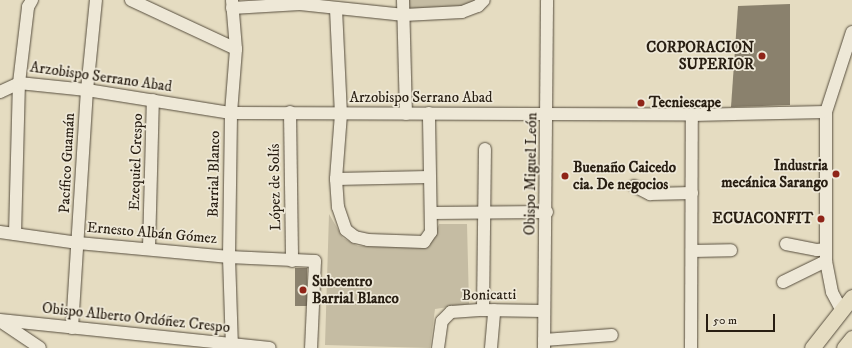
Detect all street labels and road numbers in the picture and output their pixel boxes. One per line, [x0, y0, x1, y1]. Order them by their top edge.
street label: Arzobispo Serrano Abad [29, 58, 173, 96]
street label: Arzobispo Serrano Abad [349, 89, 493, 107]
street label: Pacífico Guamán [55, 112, 79, 214]
street label: Obispo Miguel León [521, 112, 541, 236]
street label: Ezequiel Crespo [125, 113, 147, 211]
street label: Barrial Blanco [204, 130, 224, 218]
street label: López de Solís [265, 143, 285, 231]
street label: Ernesto Albán Gómez [86, 218, 218, 248]
street label: Bonicatti [461, 286, 517, 304]
street label: Obispo Alberto Ordóñez Crespo [41, 299, 231, 337]

